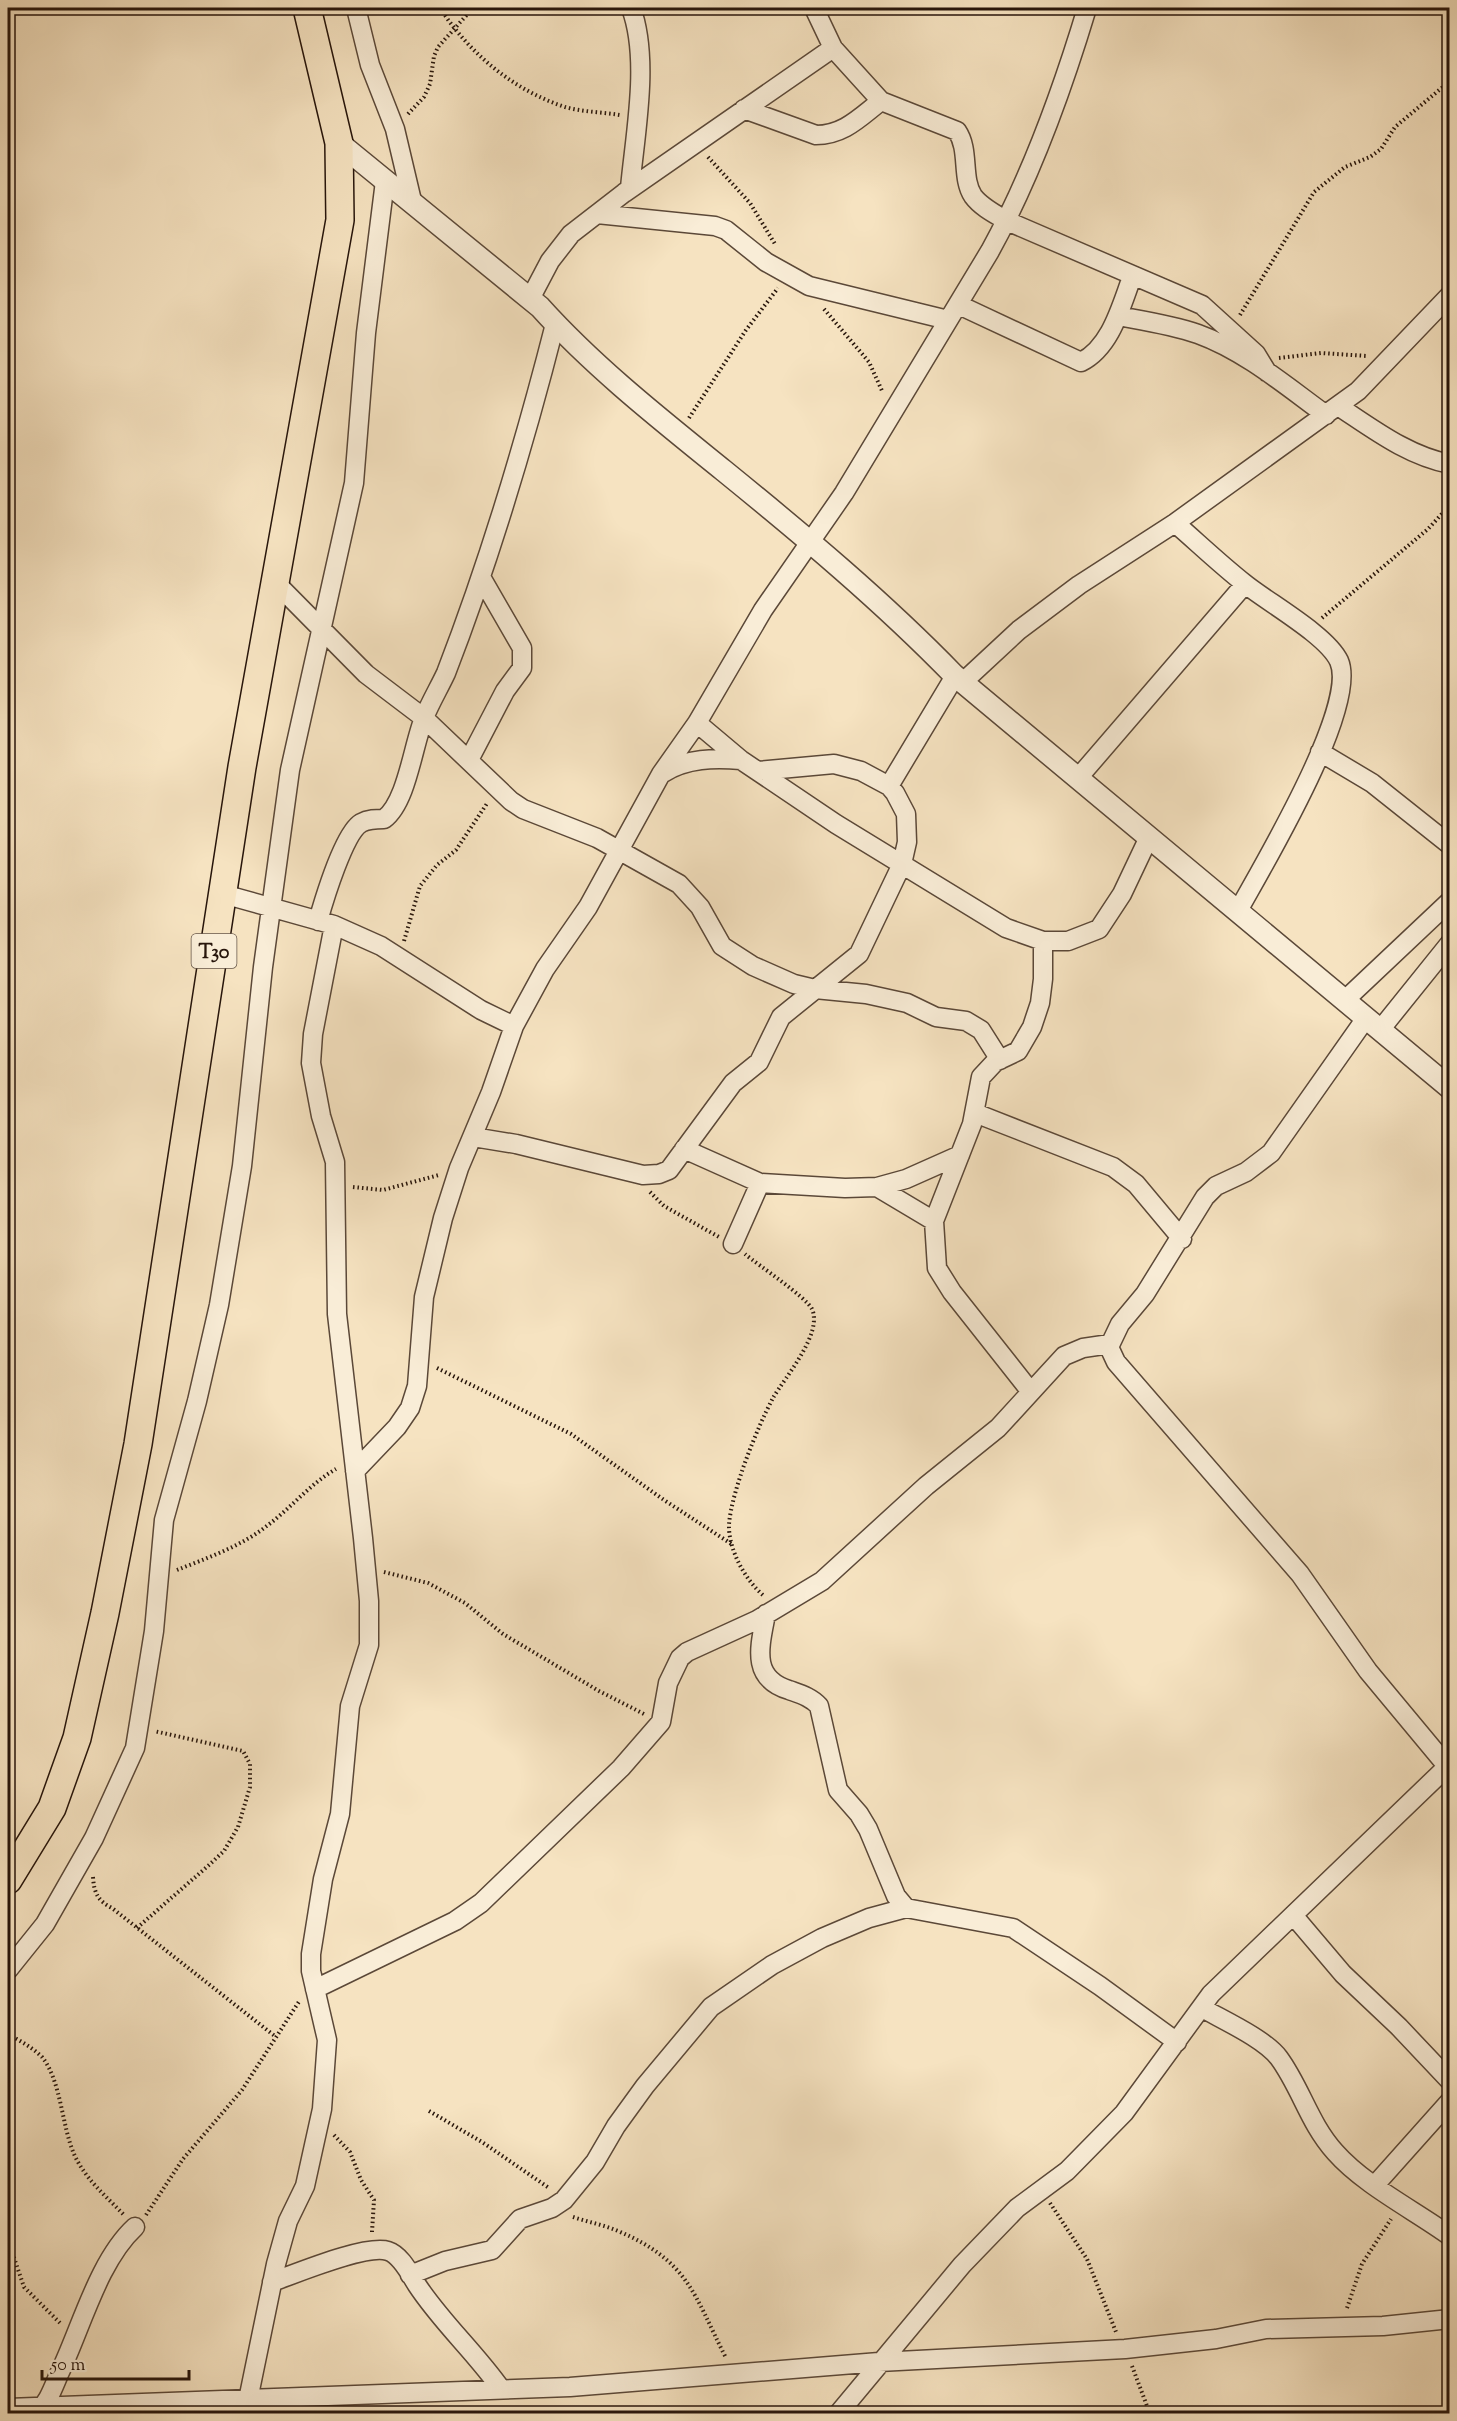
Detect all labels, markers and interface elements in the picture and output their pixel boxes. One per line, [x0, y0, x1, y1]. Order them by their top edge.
road number: T30 [192, 934, 236, 968]
scale bar [42, 2343, 189, 2381]
text: 50 m [50, 2353, 86, 2379]

